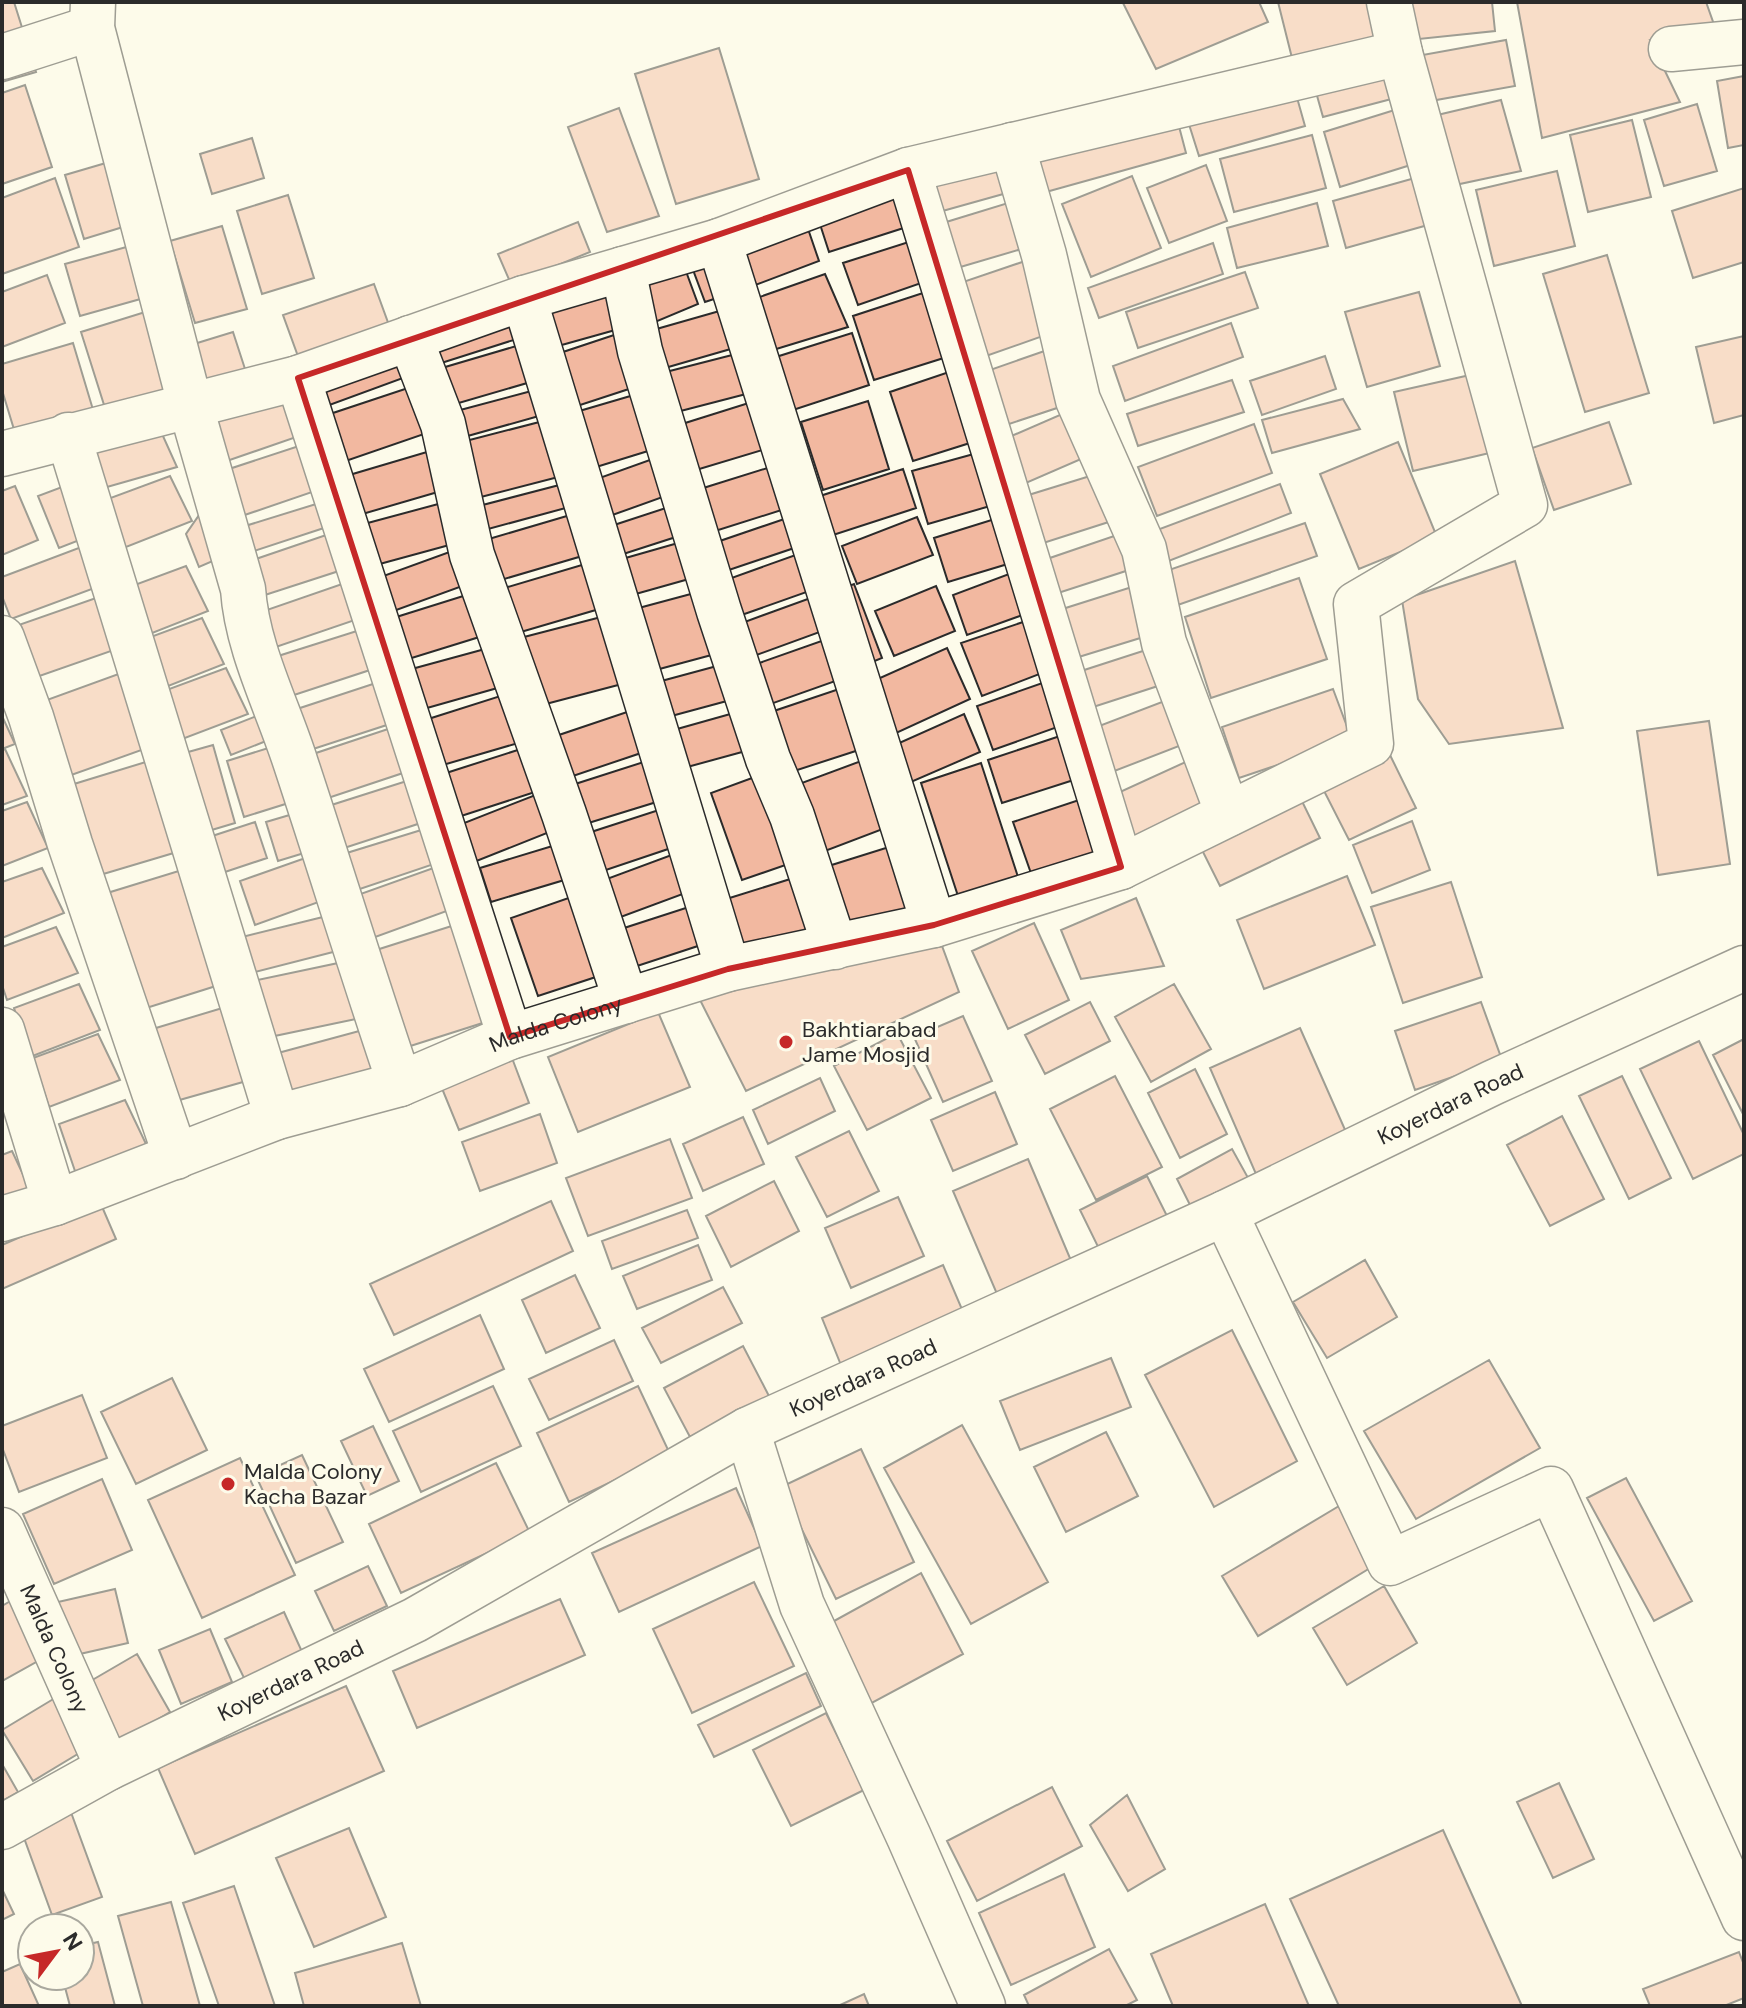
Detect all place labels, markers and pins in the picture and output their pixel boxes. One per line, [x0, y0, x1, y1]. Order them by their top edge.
place label: Bakhtiarabad Jame Mosjid [802, 1015, 937, 1069]
marker: Bakhtiarabad Jame Mosjid [777, 1033, 795, 1051]
place label: Malda Colony Kacha Bazar [244, 1457, 382, 1511]
marker: Malda Colony Kacha Bazar [219, 1475, 237, 1493]

